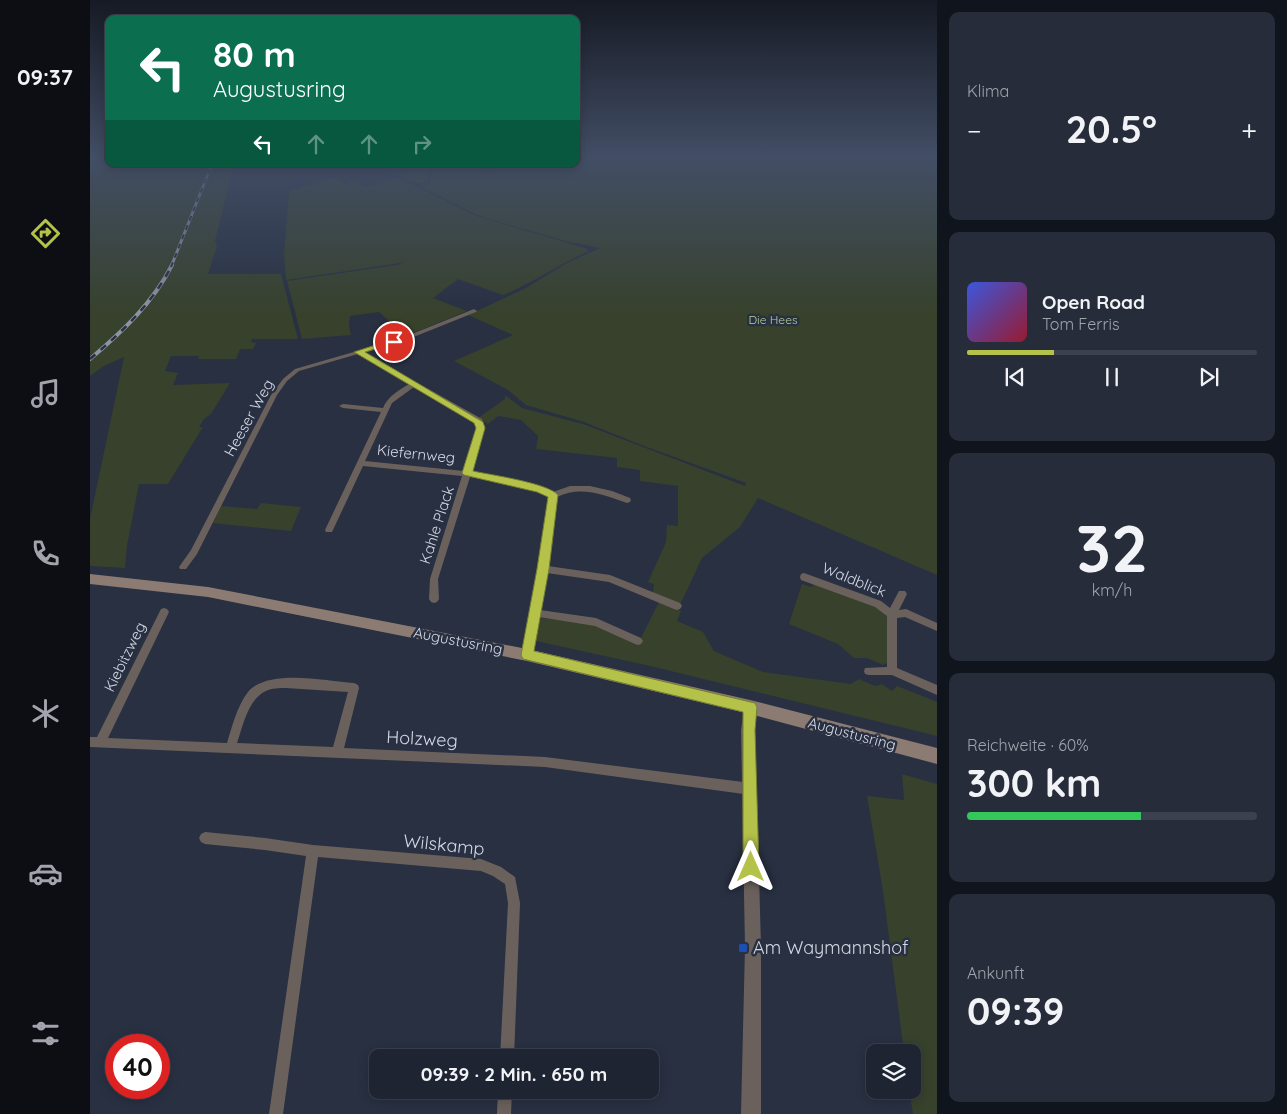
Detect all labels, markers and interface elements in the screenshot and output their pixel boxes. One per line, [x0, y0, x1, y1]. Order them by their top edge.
text: 80 m [213, 32, 296, 76]
icon: left [130, 35, 195, 100]
text: 09:37 [17, 63, 73, 91]
text: Augustusring [213, 75, 346, 103]
text: Klima [967, 81, 1009, 101]
text: 20.5° [1066, 105, 1157, 153]
text: − [967, 113, 982, 148]
text: + [1241, 113, 1257, 148]
icon: left [249, 130, 277, 158]
icon: ahead [302, 130, 330, 158]
icon: ahead [355, 130, 383, 158]
icon: right [408, 130, 436, 158]
icon: directions [28, 216, 63, 251]
text: Open Road [1042, 290, 1145, 314]
park label: Die Hees [748, 312, 798, 327]
text: Tom Ferris [1042, 314, 1119, 334]
pin [373, 321, 415, 363]
icon: arrive [380, 328, 408, 356]
icon: previous [1001, 363, 1029, 391]
icon: pause [1098, 363, 1126, 391]
icon: next [1195, 363, 1223, 391]
icon: music [28, 376, 63, 411]
street label: Heeser Weg [220, 376, 278, 460]
street label: Kiefernweg [376, 440, 456, 467]
street label: Kahle Plack [415, 483, 458, 566]
text: 32 [1076, 507, 1148, 588]
icon: phone [28, 536, 63, 571]
street label: Waldblick [819, 558, 889, 601]
text: km/h [1092, 580, 1132, 600]
street label: Kiebitzweg [99, 619, 150, 695]
street label: Augustusring [412, 623, 504, 658]
icon: climate [28, 696, 63, 731]
street label: Augustusring [806, 713, 898, 754]
street label: Holzweg [386, 725, 458, 752]
text: Reichweite · 60% [967, 735, 1089, 755]
text: 300 km [967, 759, 1101, 807]
street label: Wilskamp [402, 829, 486, 860]
position arrow [724, 840, 776, 892]
icon: car [28, 856, 63, 891]
place label: Am Waymannshof [753, 936, 909, 959]
marker: Am Waymannshof [737, 942, 749, 954]
text: Ankunft [967, 963, 1025, 983]
text: 09:39 [967, 987, 1064, 1035]
icon: filters [28, 1016, 63, 1051]
speed limit sign: 40 [105, 1034, 170, 1099]
map controls [866, 1044, 921, 1099]
button: layers [866, 1044, 921, 1099]
text: 09:39 · 2 Min. · 650 m [421, 1062, 607, 1086]

